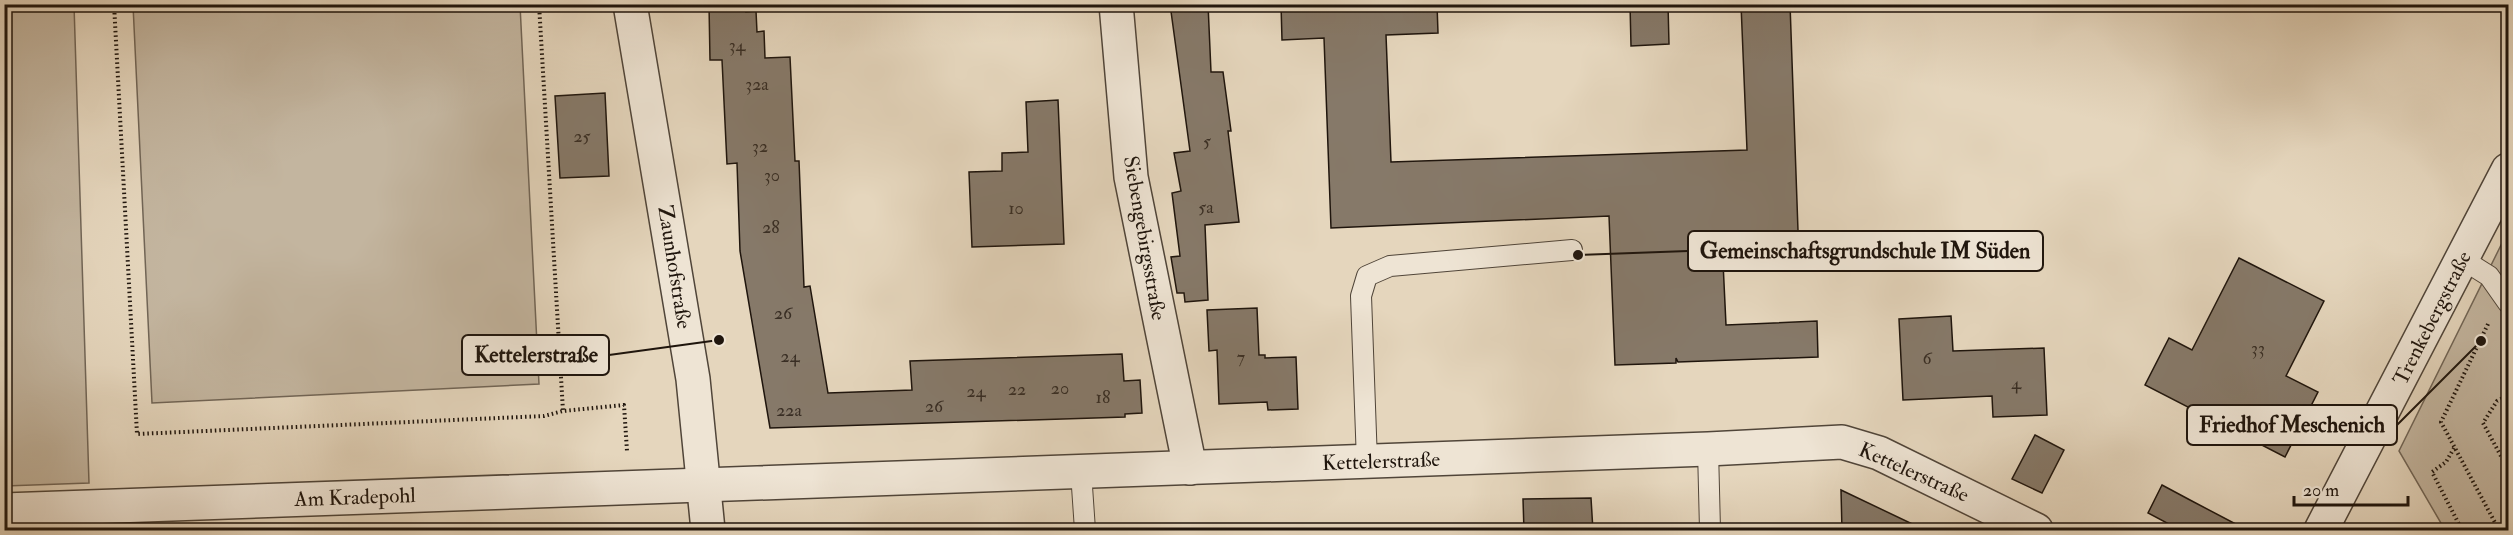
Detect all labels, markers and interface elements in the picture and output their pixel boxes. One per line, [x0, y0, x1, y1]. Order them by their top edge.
house number: 34 [729, 34, 747, 57]
house number: 32a [745, 73, 769, 96]
house number: 25 [574, 125, 591, 148]
house number: 5 [1203, 130, 1211, 153]
house number: 32 [752, 135, 768, 158]
street label: Siebengebirgsstraße [1117, 154, 1172, 323]
house number: 30 [764, 164, 780, 187]
house number: 5a [1198, 196, 1214, 219]
house number: 10 [1008, 197, 1024, 220]
street label: Zaunhofstraße [651, 203, 698, 331]
house number: 28 [762, 216, 780, 239]
callout: Gemeinschaftsgrundschule IM Süden [1688, 231, 2043, 271]
text: Gemeinschaftsgrundschule IM Süden [1700, 237, 2031, 266]
street label: Trenkebergstraße [2387, 246, 2478, 390]
house number: 26 [774, 302, 793, 325]
callout: Kettelerstraße [462, 335, 609, 375]
house number: 33 [2251, 337, 2265, 360]
text: Kettelerstraße [474, 341, 599, 369]
house number: 24 [781, 345, 801, 368]
house number: 7 [1237, 346, 1245, 369]
house number: 6 [1922, 347, 1932, 370]
house number: 4 [2011, 372, 2022, 395]
house number: 20 [1051, 377, 1069, 400]
house number: 22 [1008, 378, 1026, 401]
house number: 24 [967, 380, 987, 403]
house number: 18 [1096, 386, 1110, 409]
house number: 26 [925, 395, 944, 418]
house number: 22a [776, 399, 802, 422]
callout: Friedhof Meschenich [2187, 405, 2397, 445]
text: Friedhof Meschenich [2199, 411, 2385, 439]
street label: Kettelerstraße [1854, 436, 1973, 509]
street label: Kettelerstraße [1322, 446, 1441, 477]
scale bar [2294, 469, 2408, 507]
text: 20 m [2303, 479, 2339, 502]
street label: Am Kradepohl [293, 482, 417, 513]

